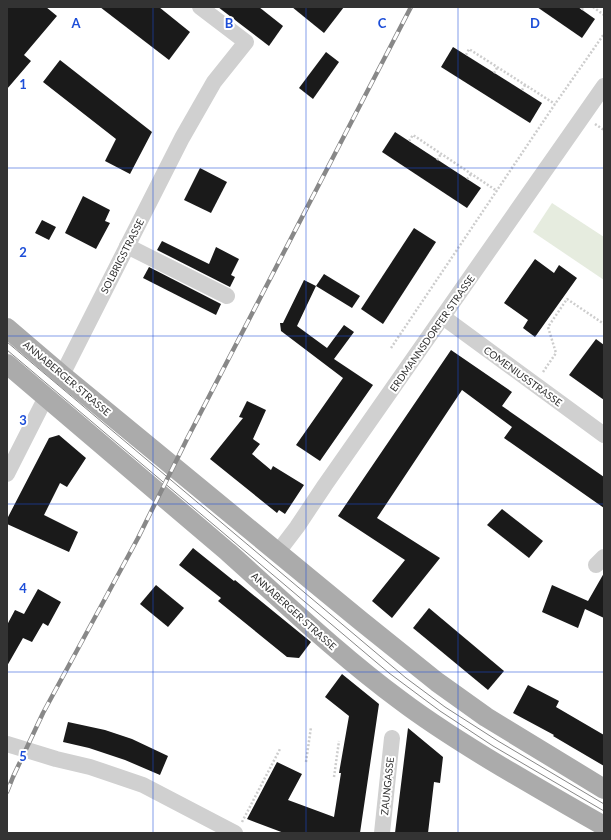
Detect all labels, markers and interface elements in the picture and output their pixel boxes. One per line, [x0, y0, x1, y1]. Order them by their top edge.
text: A [70, 15, 81, 31]
text: B [225, 15, 234, 31]
text: C [378, 15, 387, 31]
text: D [530, 15, 540, 31]
text: 1 [19, 76, 27, 92]
street label: SOLBRIGSTRASSE [98, 216, 146, 295]
text: 2 [19, 244, 27, 260]
street label: ERDMANNSDORFER STRASSE [387, 272, 477, 394]
street label: ANNABERGER STRASSE [21, 338, 113, 418]
street label: COMENIUSSTRASSE [482, 344, 565, 409]
text: 3 [19, 412, 27, 428]
street label: ANNABERGER STRASSE [249, 570, 339, 652]
text: 4 [19, 580, 27, 596]
text: 5 [19, 748, 27, 764]
street label: ZAUNGASSE [378, 756, 396, 816]

